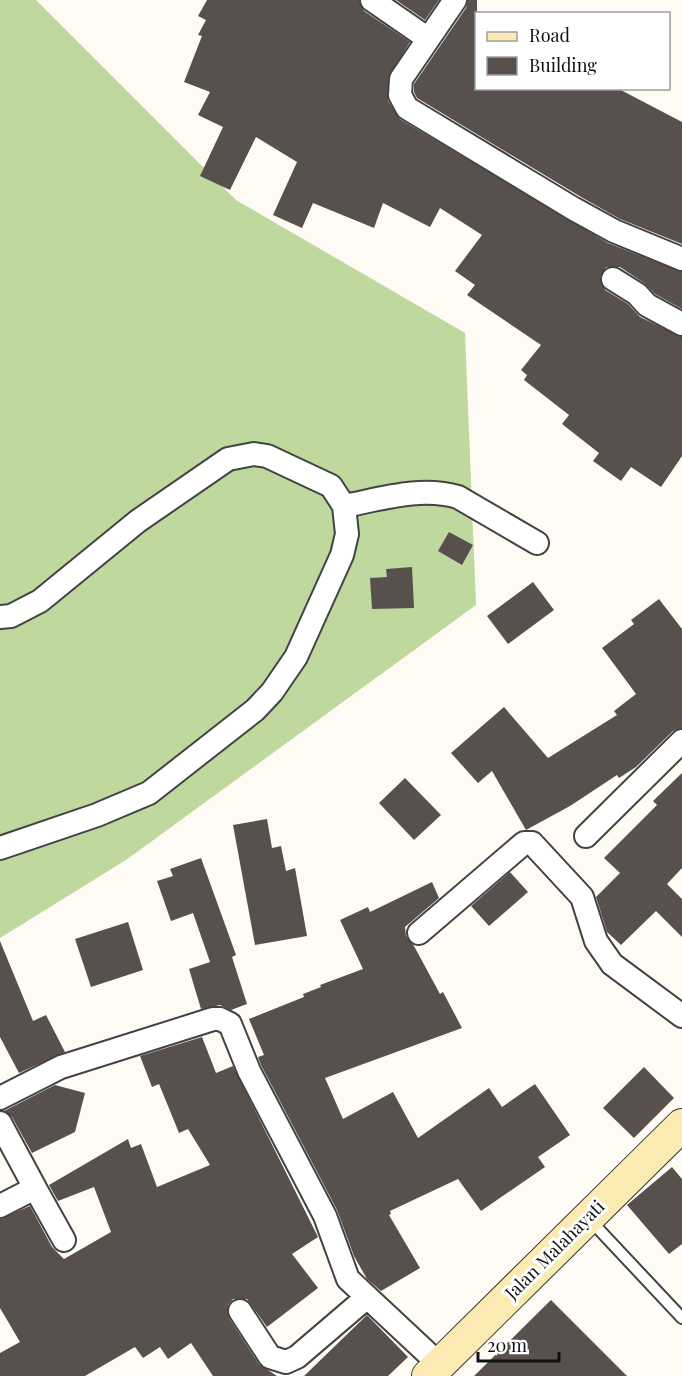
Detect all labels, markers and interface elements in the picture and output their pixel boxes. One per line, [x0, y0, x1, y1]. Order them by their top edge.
legend [475, 12, 670, 90]
text: Road [529, 23, 570, 47]
text: Building [529, 53, 597, 77]
street label: Jalan Malahayati [499, 1194, 609, 1305]
scale bar [478, 1325, 559, 1363]
text: 20 m [487, 1333, 527, 1357]

